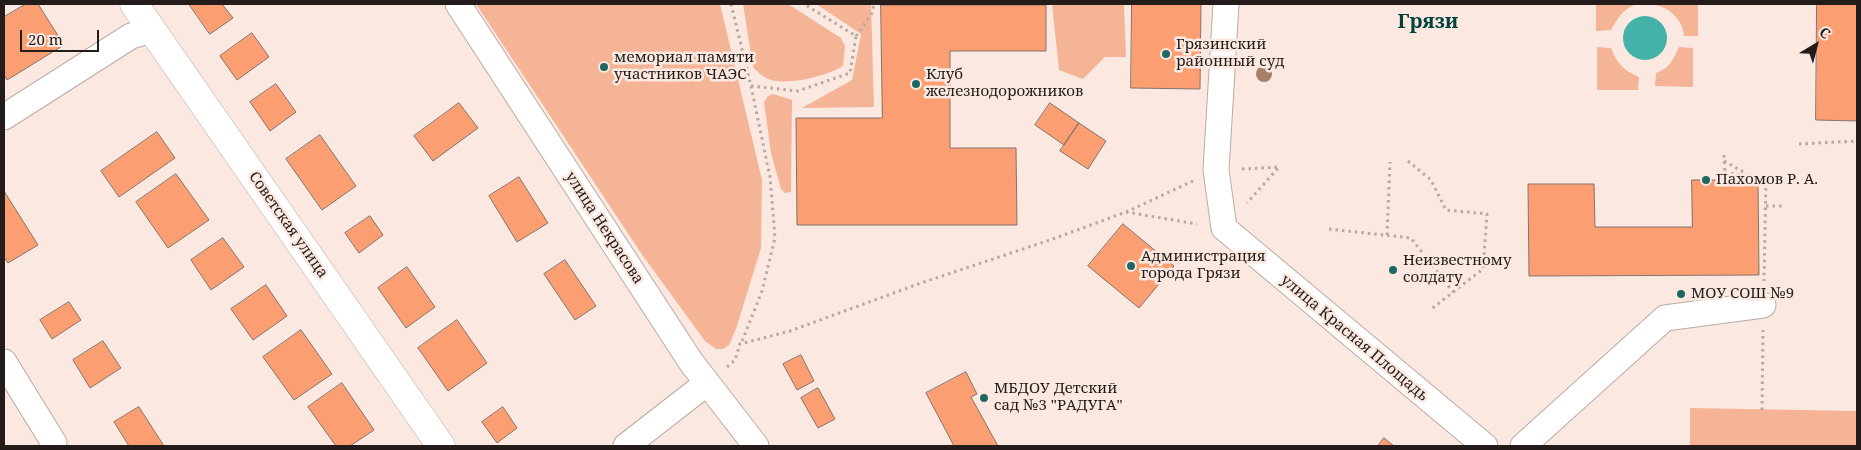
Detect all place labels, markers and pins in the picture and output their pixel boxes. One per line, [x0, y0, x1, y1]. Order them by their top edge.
place label: Грязинский районный суд [1176, 36, 1284, 71]
marker: Грязинский районный суд [1160, 48, 1172, 60]
place label: мемориал памяти участников ЧАЭС [614, 49, 754, 84]
marker: мемориал памяти участников ЧАЭС [598, 61, 610, 73]
place label: Клуб железнодорожников [926, 66, 1083, 101]
marker: Клуб железнодорожников [910, 78, 922, 90]
place label: Пахомов Р. А. [1716, 171, 1818, 189]
marker: Пахомов Р. А. [1700, 174, 1712, 186]
place label: Администрация города Грязи [1141, 248, 1265, 283]
place label: Неизвестному солдату [1403, 252, 1512, 287]
marker: Администрация города Грязи [1125, 260, 1137, 272]
marker: Неизвестному солдату [1387, 264, 1399, 276]
place label: МОУ СОШ №9 [1691, 285, 1794, 303]
marker: МОУ СОШ №9 [1675, 288, 1687, 300]
place label: МБДОУ Детский сад №3 "РАДУГА" [994, 380, 1123, 415]
marker: МБДОУ Детский сад №3 "РАДУГА" [978, 392, 990, 404]

